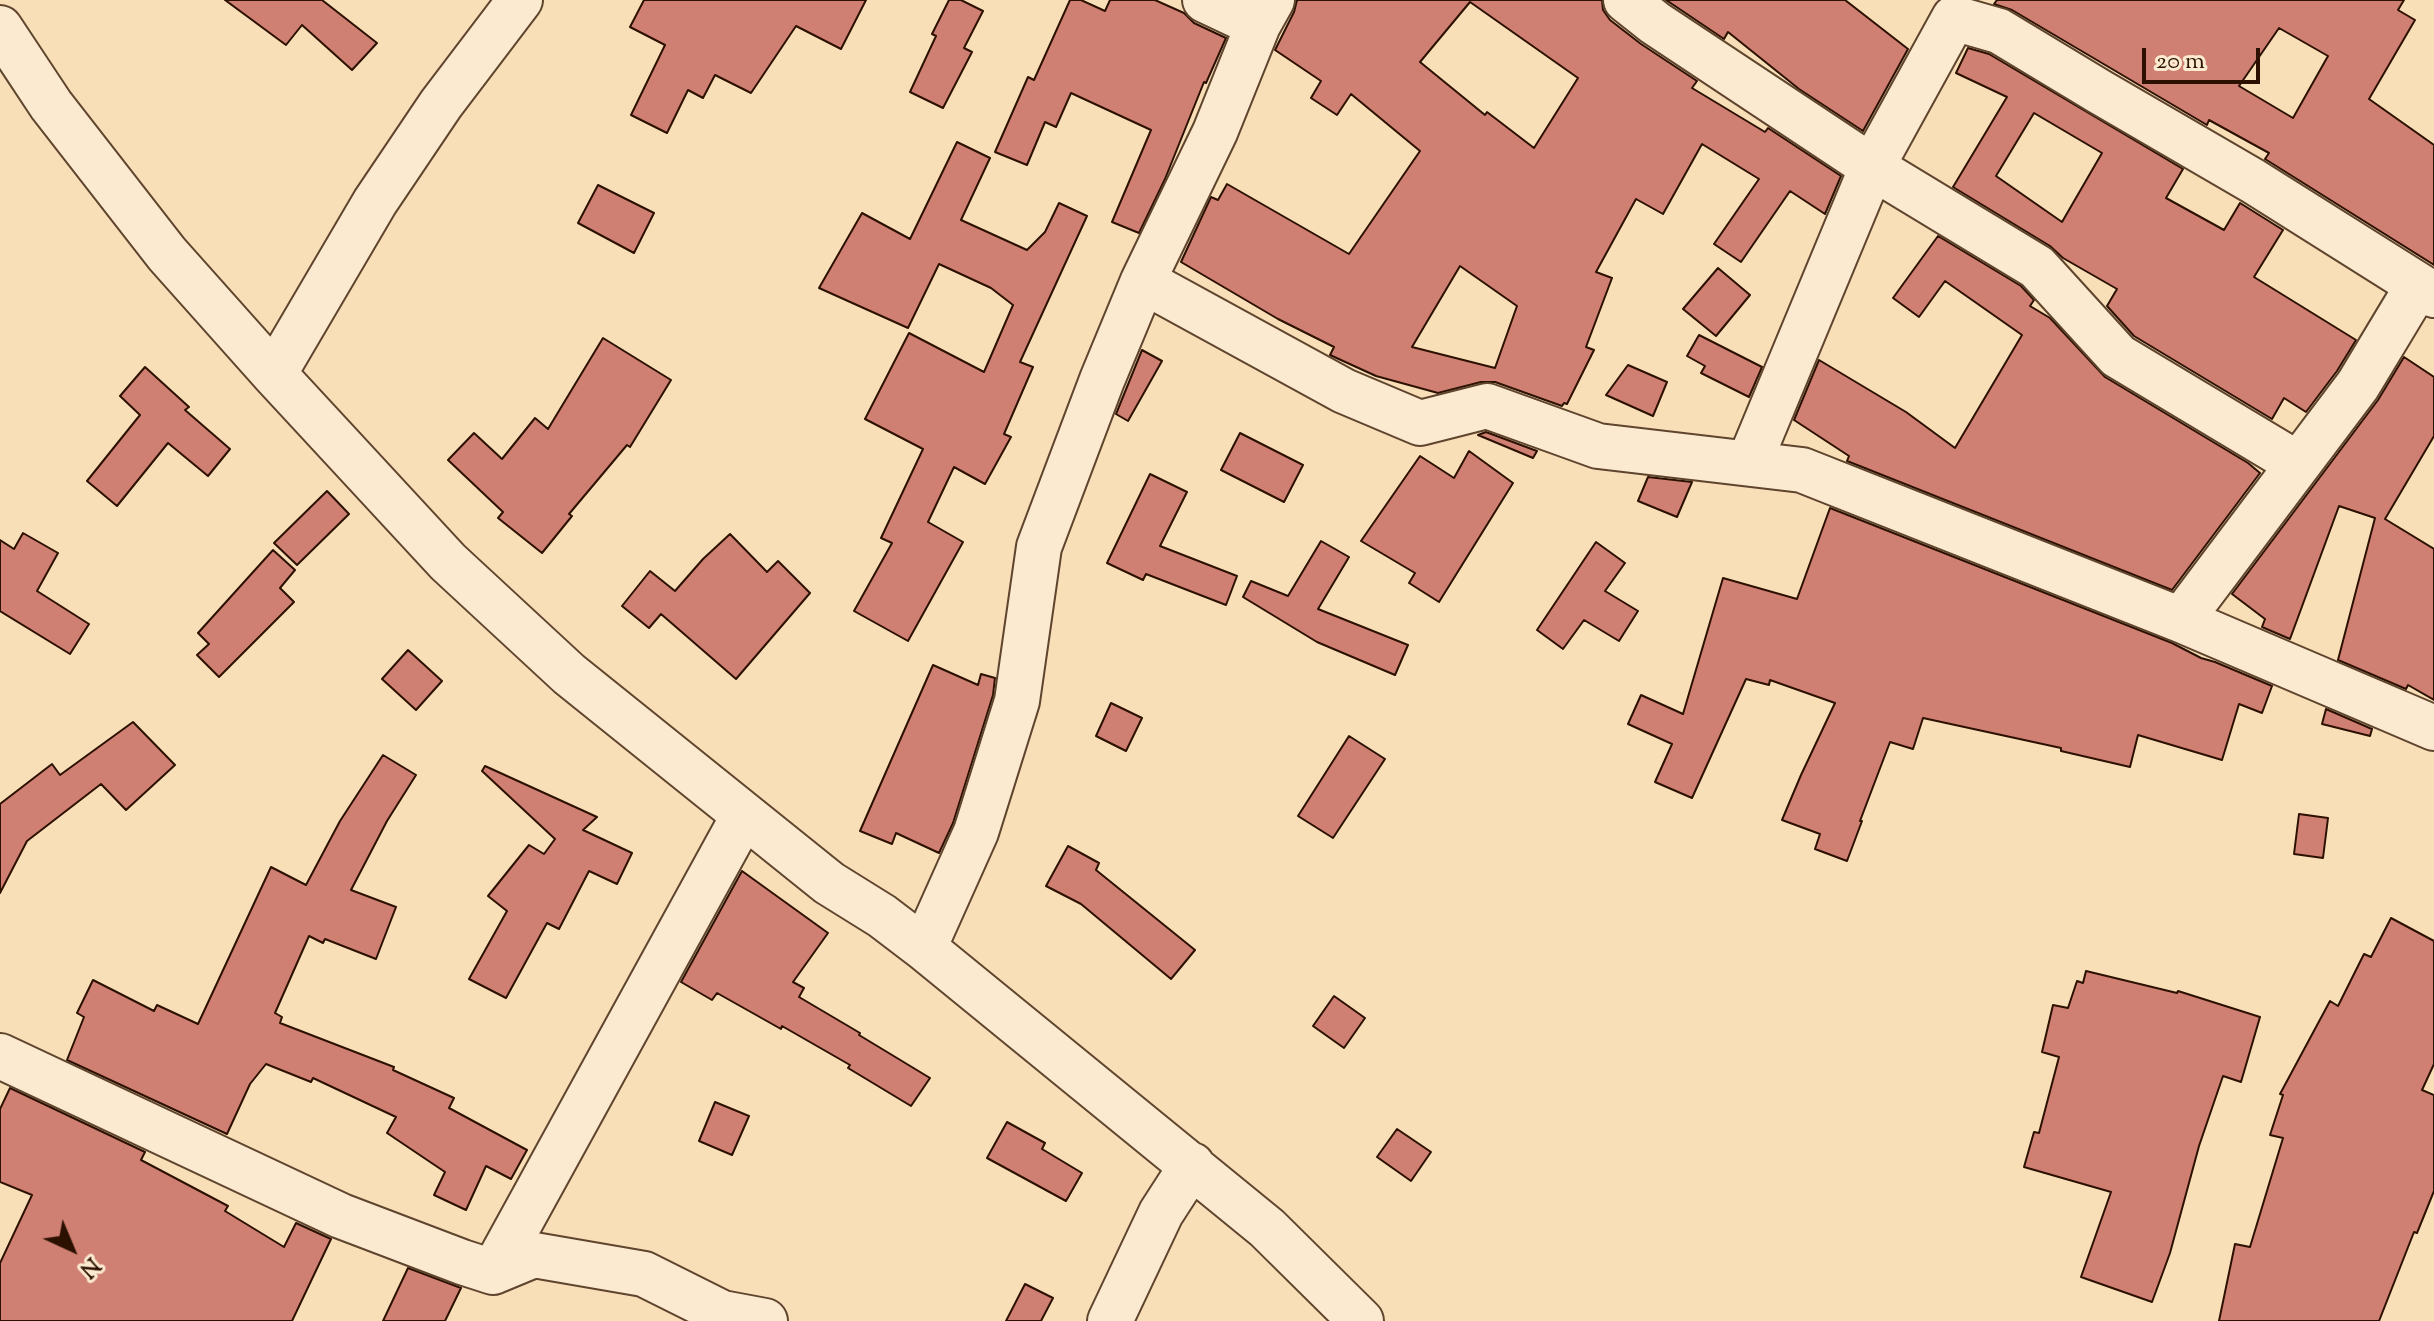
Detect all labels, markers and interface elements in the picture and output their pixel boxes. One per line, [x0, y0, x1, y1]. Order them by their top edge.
scale bar [2146, 32, 2264, 82]
text: 20 m [2156, 45, 2205, 79]
north arrow [32, 1209, 112, 1289]
text: N [71, 1249, 106, 1284]

